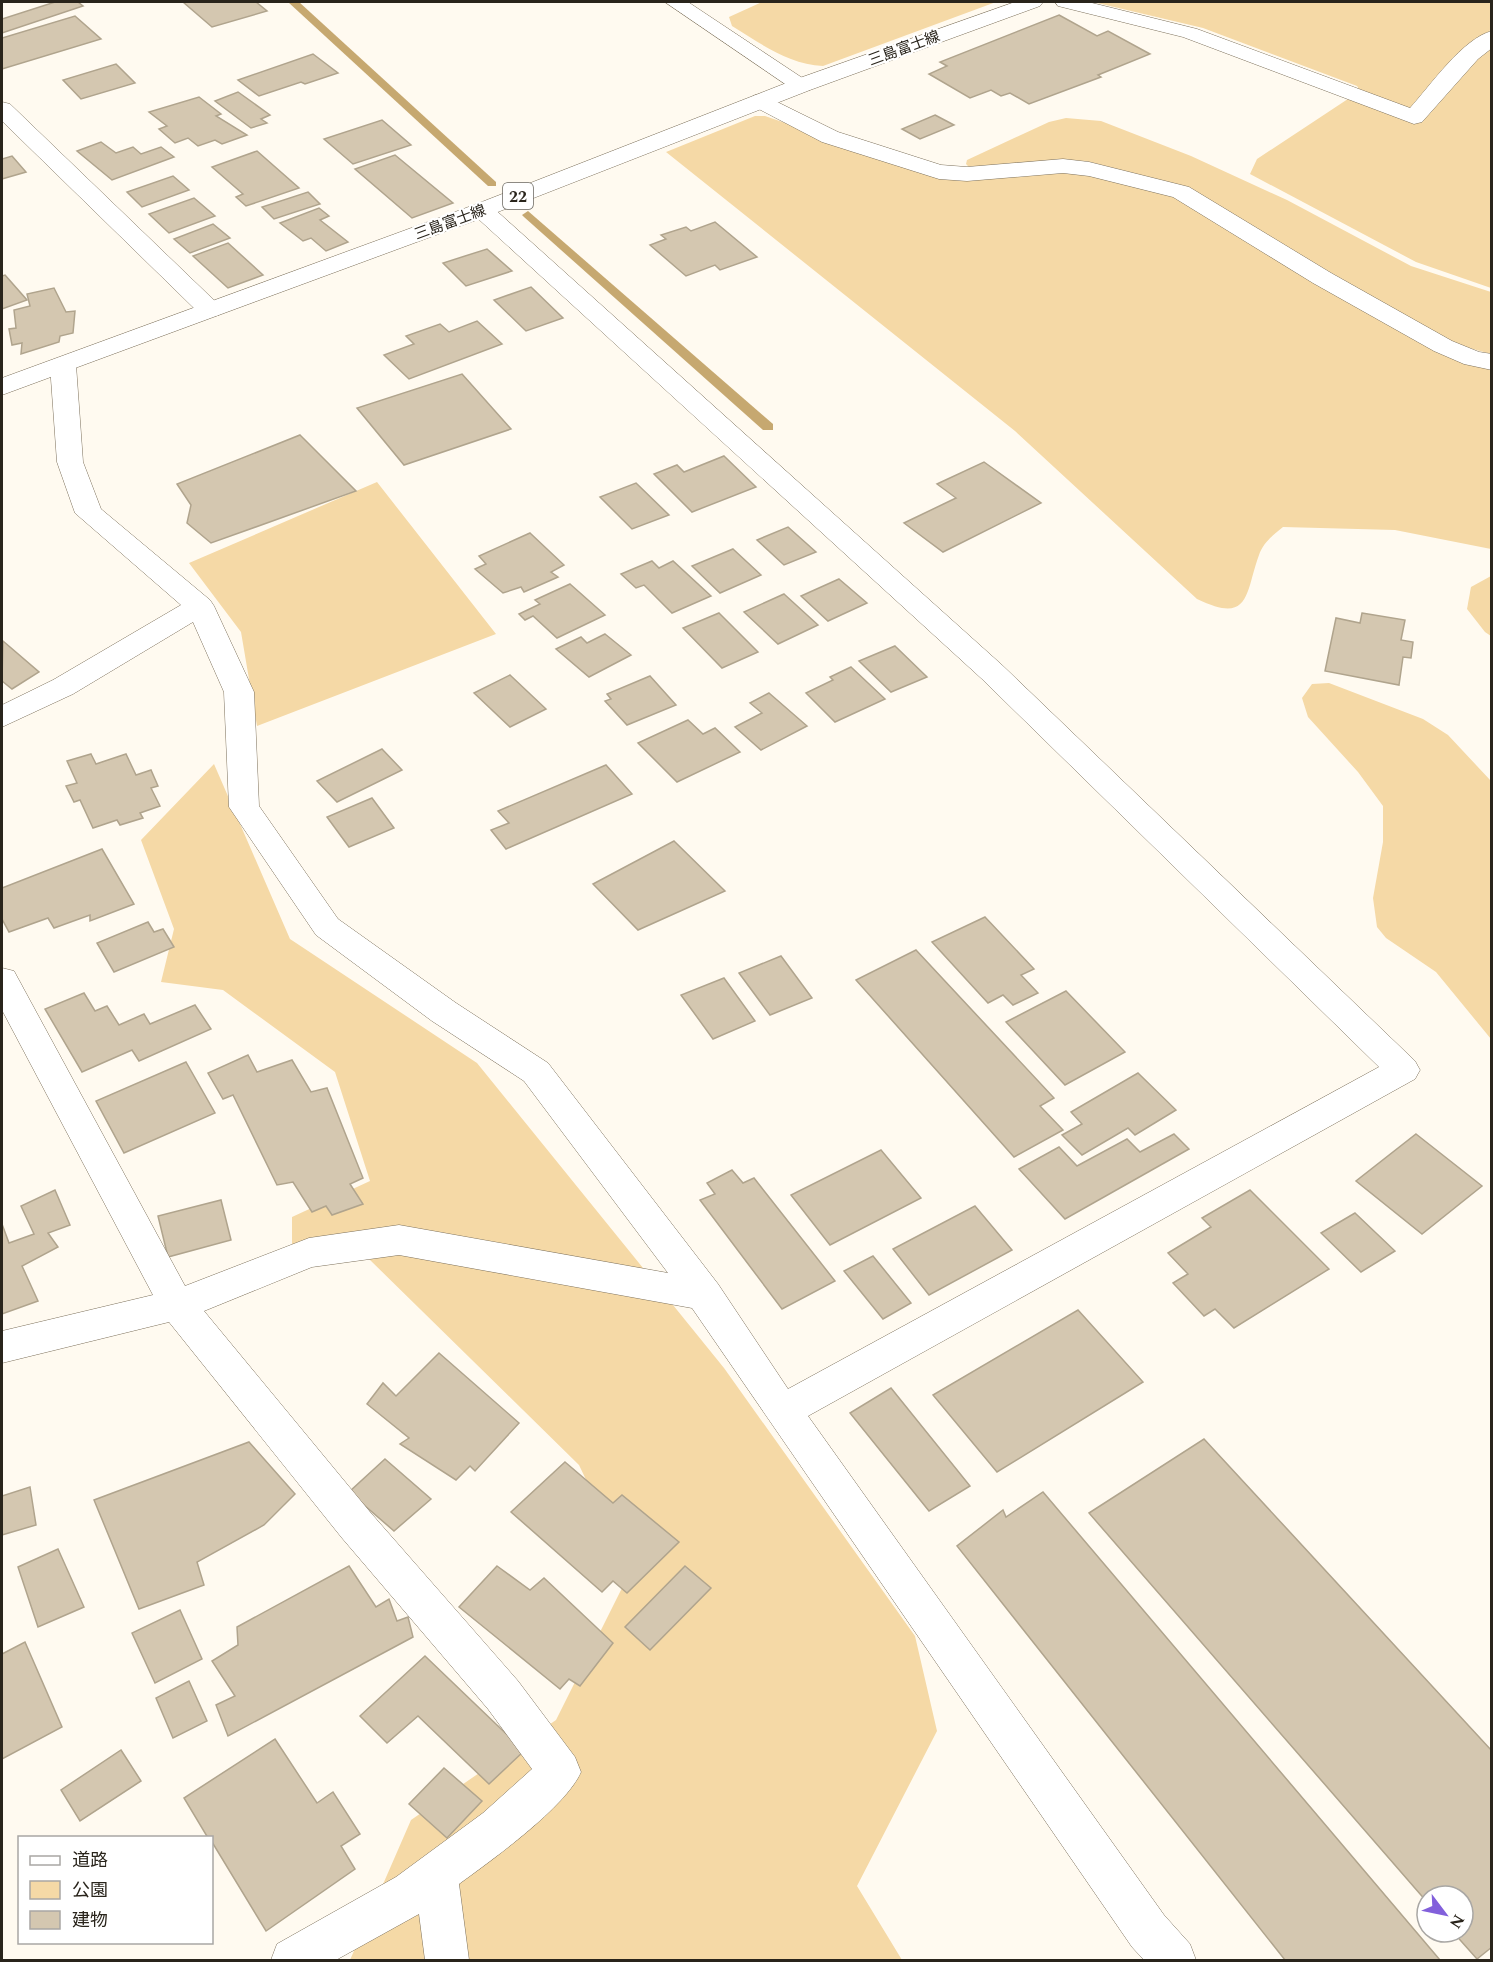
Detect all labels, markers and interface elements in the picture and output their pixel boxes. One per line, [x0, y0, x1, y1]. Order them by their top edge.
street label: 三島富士線 [865, 25, 943, 72]
road number: 22 [503, 183, 533, 209]
street label: 三島富士線 [411, 199, 489, 246]
legend [18, 1836, 213, 1944]
text: 道路 [72, 1847, 108, 1874]
text: 公園 [72, 1877, 108, 1904]
north arrow [1415, 1884, 1475, 1944]
text: 建物 [72, 1907, 108, 1934]
text: N [1443, 1910, 1471, 1933]

